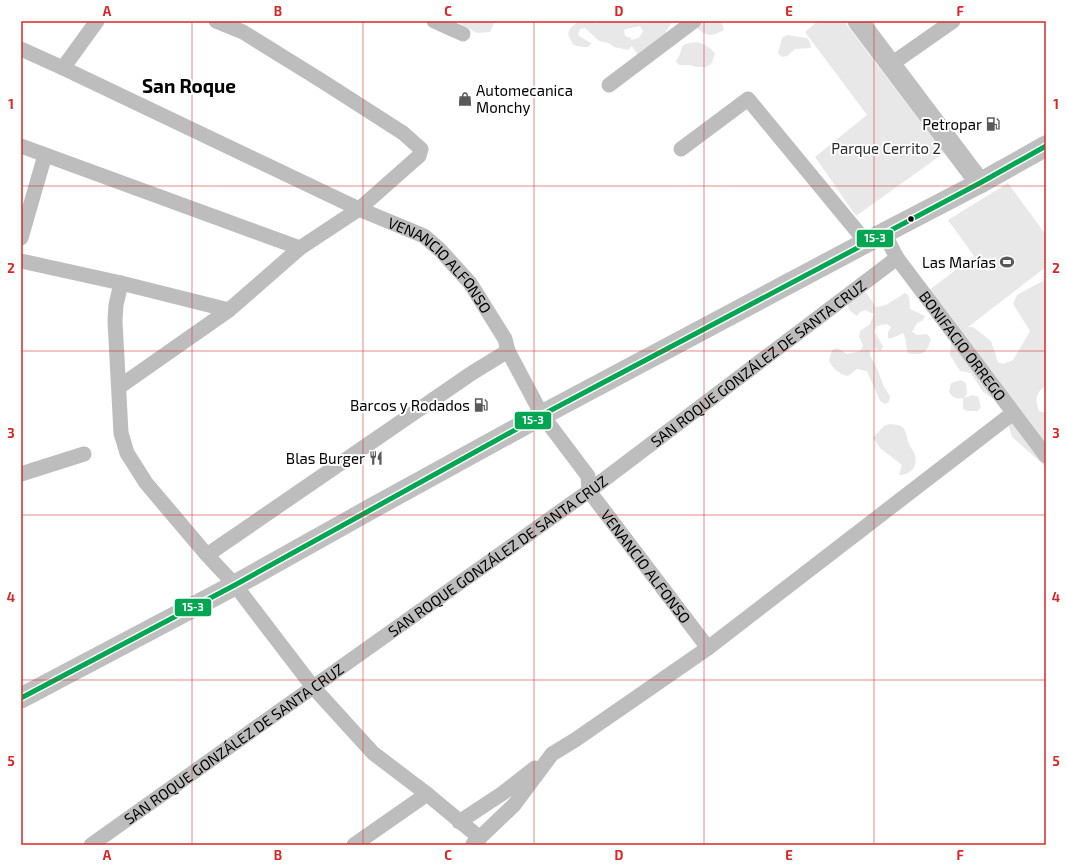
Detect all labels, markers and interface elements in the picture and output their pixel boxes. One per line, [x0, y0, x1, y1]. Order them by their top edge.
text: A [103, 3, 112, 19]
text: B [274, 3, 282, 19]
text: C [444, 3, 452, 19]
text: D [615, 3, 624, 19]
text: E [785, 3, 793, 19]
text: F [956, 3, 964, 19]
district label: San Roque [142, 74, 236, 97]
place label: Automecanica Monchy [476, 81, 573, 116]
shop icon: Automecanica Monchy [457, 91, 473, 107]
text: 1 [8, 96, 14, 112]
text: 1 [1053, 96, 1059, 112]
place label: Petropar [922, 115, 982, 133]
fuel station icon: Petropar [985, 116, 1001, 132]
park label: Parque Cerrito 2 [831, 139, 941, 157]
street label: VENANCIO ALFONSO [385, 213, 495, 316]
unlabelled marker [906, 214, 916, 224]
line badge: 15-3 [856, 229, 894, 248]
text: 15-3 [864, 231, 886, 244]
place label: Las Marías [922, 253, 996, 271]
sports icon: Las Marías [999, 254, 1015, 270]
text: 2 [7, 260, 15, 276]
text: 2 [1052, 260, 1060, 276]
street label: SAN ROQUE GONZÁLEZ DE SANTA CRUZ [647, 276, 869, 450]
street label: BONIFACIO ORREGO [916, 287, 1010, 404]
place label: Barcos y Rodados [350, 396, 470, 414]
fuel station icon: Barcos y Rodados [473, 397, 489, 413]
line badge: 15-3 [514, 411, 552, 430]
text: 15-3 [522, 413, 544, 426]
text: 3 [7, 425, 15, 441]
text: 3 [1052, 425, 1060, 441]
place label: Blas Burger [286, 449, 365, 467]
restaurant icon: Blas Burger [368, 450, 384, 466]
street label: SAN ROQUE GONZÁLEZ DE SANTA CRUZ [384, 471, 611, 640]
street label: VENANCIO ALFONSO [597, 506, 695, 627]
text: 4 [7, 589, 15, 605]
text: 4 [1052, 589, 1060, 605]
line badge: 15-3 [174, 598, 212, 617]
text: 15-3 [182, 600, 204, 613]
street label: SAN ROQUE GONZÁLEZ DE SANTA CRUZ [120, 659, 347, 828]
text: 5 [7, 753, 15, 769]
text: 5 [1052, 753, 1060, 769]
text: A [103, 847, 112, 863]
text: B [274, 847, 282, 863]
text: C [444, 847, 452, 863]
text: D [615, 847, 624, 863]
text: E [785, 847, 793, 863]
text: F [956, 847, 964, 863]

